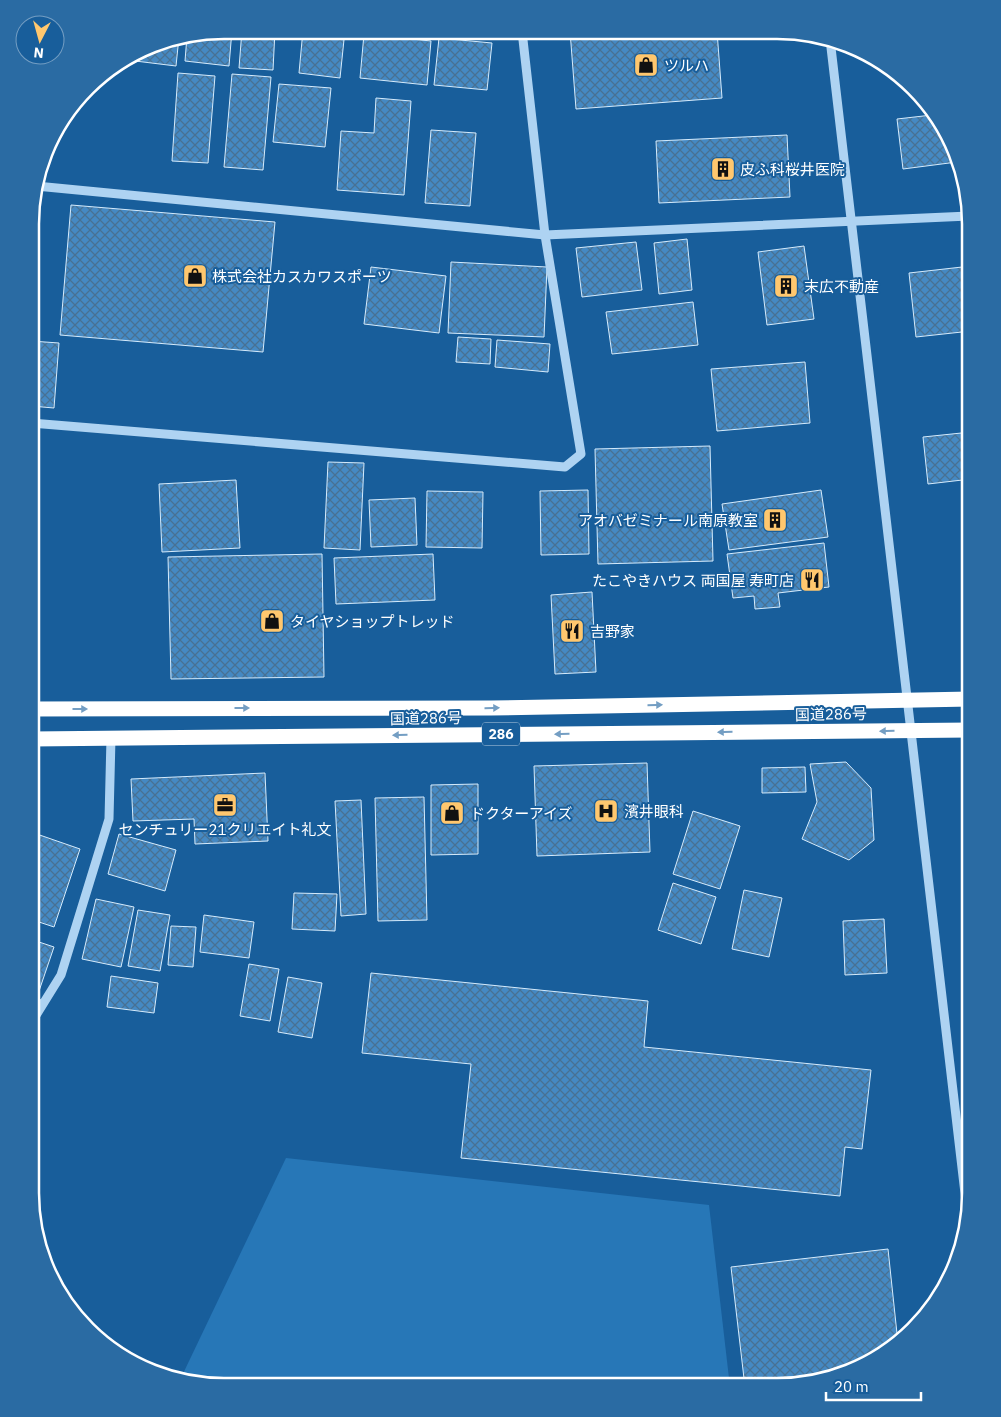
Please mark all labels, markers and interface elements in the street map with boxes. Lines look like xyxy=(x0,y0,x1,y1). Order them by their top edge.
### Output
north arrow xyxy=(15,15,65,65)
text: N xyxy=(33,43,45,62)
shop icon: ツルハ xyxy=(633,52,659,78)
place label: ツルハ xyxy=(664,56,709,75)
building icon: 皮ふ科桜井医院 xyxy=(710,156,736,182)
place label: 皮ふ科桜井医院 xyxy=(740,160,845,179)
shop icon: 株式会社カスカワスポーツ xyxy=(182,263,208,289)
place label: 株式会社カスカワスポーツ xyxy=(212,267,392,286)
building icon: 末広不動産 xyxy=(773,273,799,299)
place label: 末広不動産 xyxy=(804,277,879,296)
building icon: アオバゼミナール南原教室 xyxy=(762,507,788,533)
place label: アオバゼミナール南原教室 xyxy=(578,511,758,530)
restaurant icon: たこやきハウス 両国屋 寿町店 xyxy=(799,567,825,593)
place label: たこやきハウス 両国屋 寿町店 xyxy=(592,571,794,590)
shop icon: タイヤショップトレッド xyxy=(259,608,285,634)
place label: タイヤショップトレッド xyxy=(290,612,455,631)
restaurant icon: 吉野家 xyxy=(559,618,585,644)
place label: 吉野家 xyxy=(590,622,635,641)
one-way arrow xyxy=(647,701,663,709)
one-way arrow xyxy=(234,704,250,712)
one-way arrow xyxy=(484,704,500,712)
street label: 国道286号 xyxy=(795,704,867,724)
one-way arrow xyxy=(72,705,88,713)
street label: 国道286号 xyxy=(390,708,462,728)
road number: 286 xyxy=(482,722,520,746)
one-way arrow xyxy=(879,727,895,735)
one-way arrow xyxy=(716,729,732,737)
one-way arrow xyxy=(554,730,570,738)
one-way arrow xyxy=(391,732,407,740)
office icon: センチュリー21クリエイト礼文 xyxy=(212,792,238,818)
hospital icon: 濱井眼科 xyxy=(593,798,619,824)
shop icon: ドクターアイズ xyxy=(439,800,465,826)
place label: 濱井眼科 xyxy=(624,802,684,821)
place label: ドクターアイズ xyxy=(470,804,573,823)
place label: センチュリー21クリエイト礼文 xyxy=(118,820,332,839)
scale bar xyxy=(826,1370,921,1402)
text: 20 m xyxy=(834,1377,869,1396)

